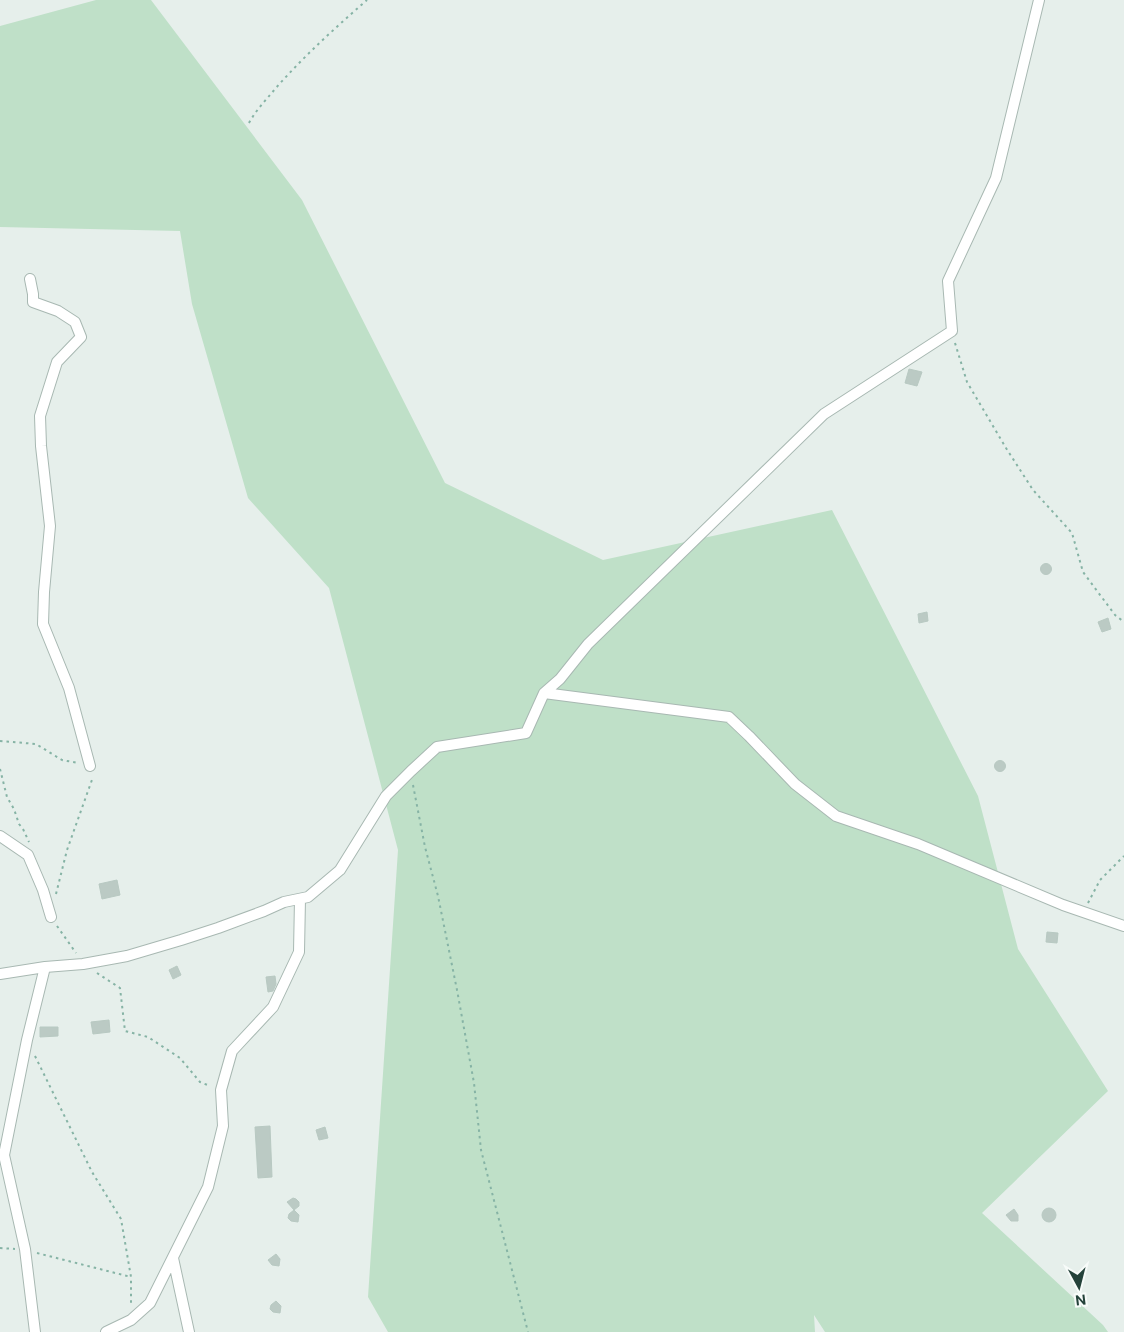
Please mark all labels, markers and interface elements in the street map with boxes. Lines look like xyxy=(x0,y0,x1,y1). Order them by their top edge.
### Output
north arrow xyxy=(1054,1262,1104,1312)
text: N xyxy=(1074,1291,1087,1309)

